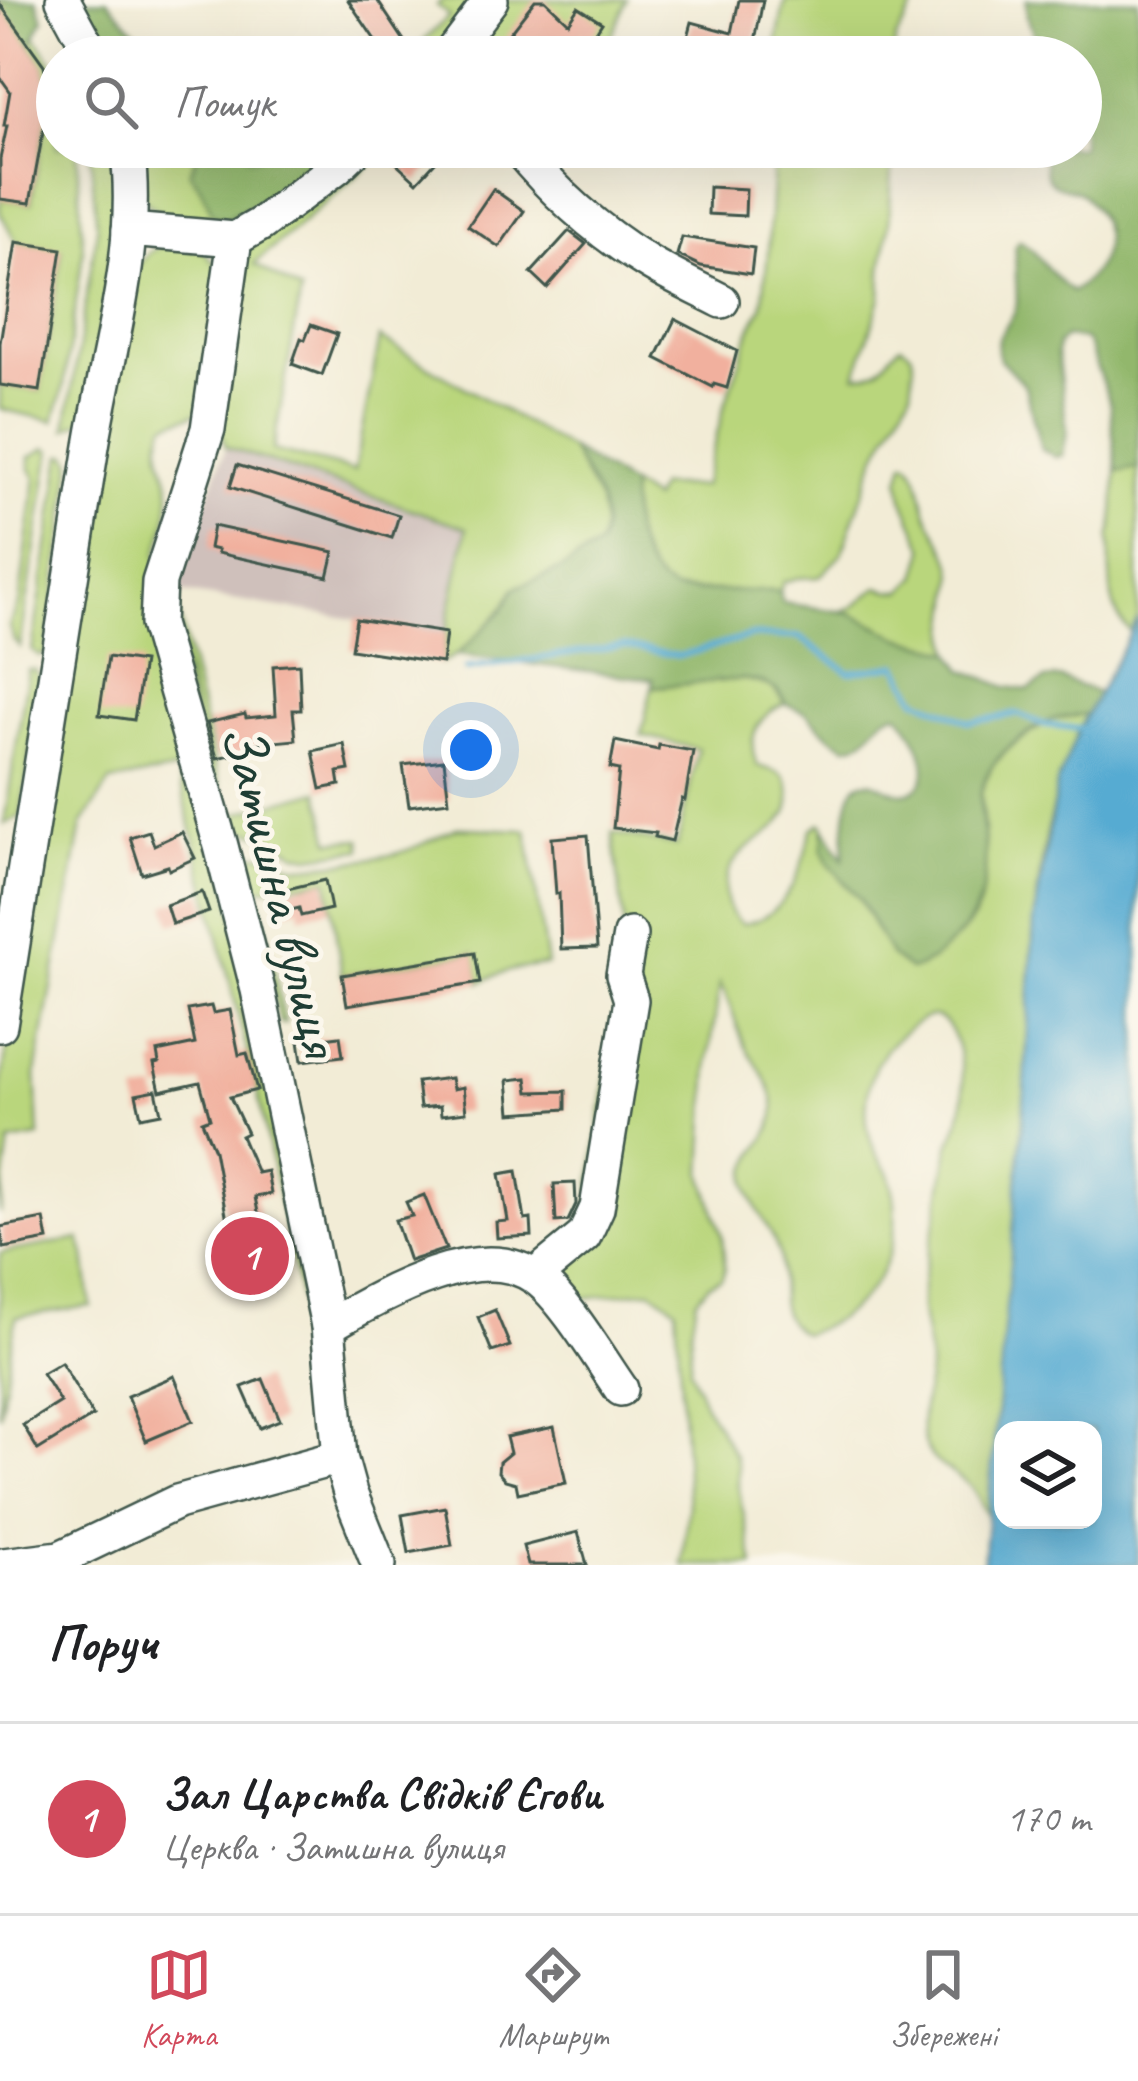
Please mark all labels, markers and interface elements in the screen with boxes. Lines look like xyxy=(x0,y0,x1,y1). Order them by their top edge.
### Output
search box xyxy=(36,36,1102,168)
icon: search xyxy=(78,69,144,135)
text: Пошук xyxy=(174,74,274,131)
street label: Затишна вулиця xyxy=(204,715,361,1067)
your location xyxy=(441,720,501,780)
pin: 1 xyxy=(211,1211,289,1301)
map controls xyxy=(994,1421,1102,1529)
button: layers xyxy=(994,1421,1102,1529)
text: Поруч xyxy=(48,1611,157,1675)
text: Зал Царства Свідків Єгови xyxy=(162,1766,602,1823)
text: 1 xyxy=(78,1794,96,1843)
text: 170 m xyxy=(1006,1794,1090,1843)
text: Церква · Затишна вулиця xyxy=(162,1823,503,1872)
tab: Карта xyxy=(141,1942,216,2056)
tab: Маршрут xyxy=(499,1942,607,2056)
tab: Збережені xyxy=(890,1942,997,2056)

